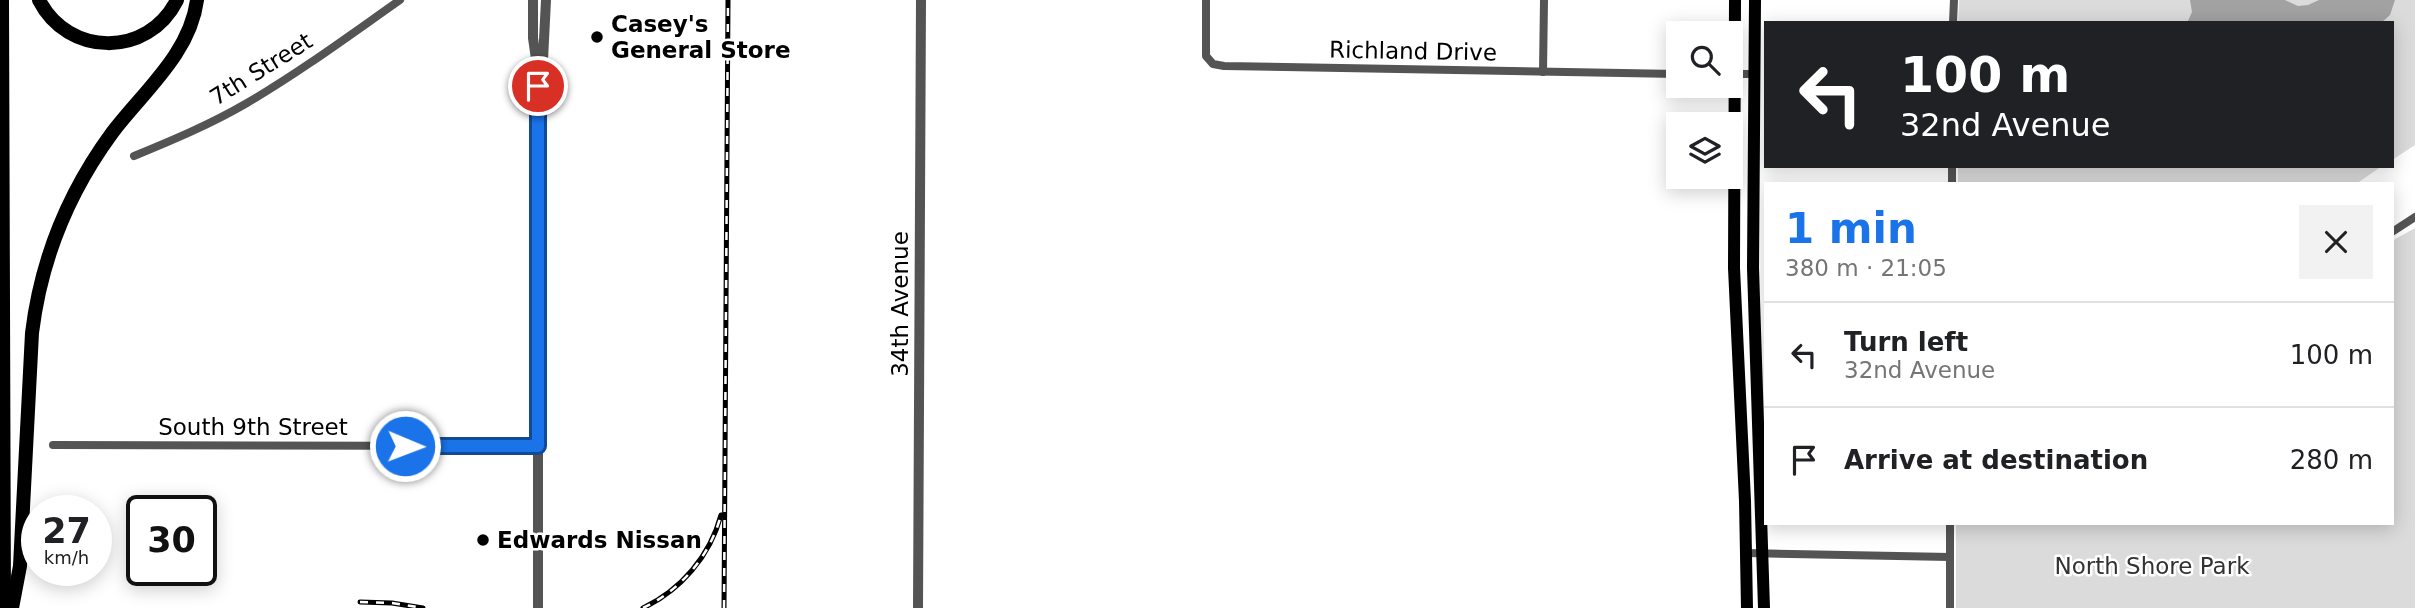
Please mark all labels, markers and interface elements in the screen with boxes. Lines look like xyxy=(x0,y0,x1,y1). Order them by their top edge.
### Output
place label: Casey's General Store xyxy=(611,11,791,63)
map controls xyxy=(1666,21,1743,189)
button: search xyxy=(1666,21,1743,98)
street label: 7th Street xyxy=(205,27,317,111)
marker: Casey's General Store xyxy=(589,29,605,45)
street label: Richland Drive xyxy=(1329,37,1497,65)
text: 100 m xyxy=(1900,47,2070,104)
icon: left xyxy=(1785,49,1876,140)
pin xyxy=(508,56,568,116)
icon: arrive xyxy=(519,67,557,105)
text: 32nd Avenue xyxy=(1900,106,2110,144)
button: layers xyxy=(1666,112,1743,189)
text: 1 min xyxy=(1785,204,1917,253)
button: close xyxy=(2299,205,2373,279)
street label: 34th Avenue xyxy=(887,231,913,377)
text: 380 m · 21:05 xyxy=(1785,255,1947,281)
text: Turn left xyxy=(1844,327,1968,357)
icon: left xyxy=(1785,336,1823,374)
text: 100 m xyxy=(2290,340,2373,370)
text: 32nd Avenue xyxy=(1844,357,1995,383)
position arrow xyxy=(368,409,442,483)
street label: South 9th Street xyxy=(158,414,348,440)
icon: arrive xyxy=(1785,441,1823,479)
text: Arrive at destination xyxy=(1844,445,2148,475)
text: 280 m xyxy=(2290,445,2373,475)
speed limit sign: 30 xyxy=(126,495,217,586)
text: 27 xyxy=(42,511,91,551)
place label: Edwards Nissan xyxy=(497,527,702,553)
marker: Edwards Nissan xyxy=(475,532,491,548)
text: km/h xyxy=(44,547,89,568)
park label: North Shore Park xyxy=(2054,553,2250,579)

